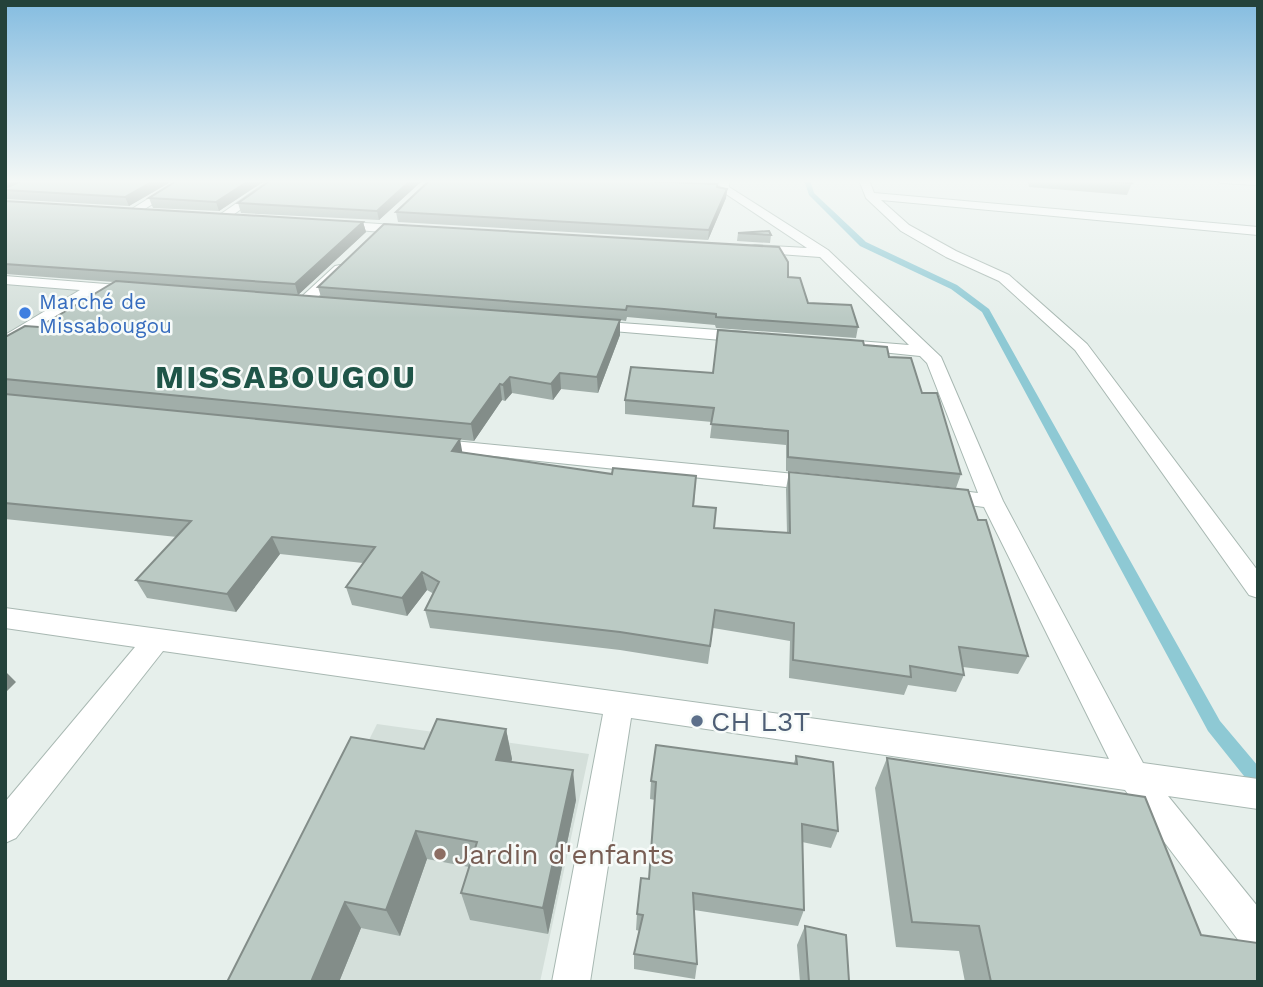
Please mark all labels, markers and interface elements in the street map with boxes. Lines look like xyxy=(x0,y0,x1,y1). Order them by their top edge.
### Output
place label: Marché de Missabougou xyxy=(39,289,172,338)
marker: Marché de Missabougou xyxy=(17,305,33,321)
district label: MISSABOUGOU xyxy=(155,358,417,396)
place label: CH L3T xyxy=(711,705,810,738)
marker: CH L3T xyxy=(689,713,705,729)
place label: Jardin d'enfants xyxy=(454,838,675,871)
marker: Jardin d'enfants xyxy=(432,846,448,862)

